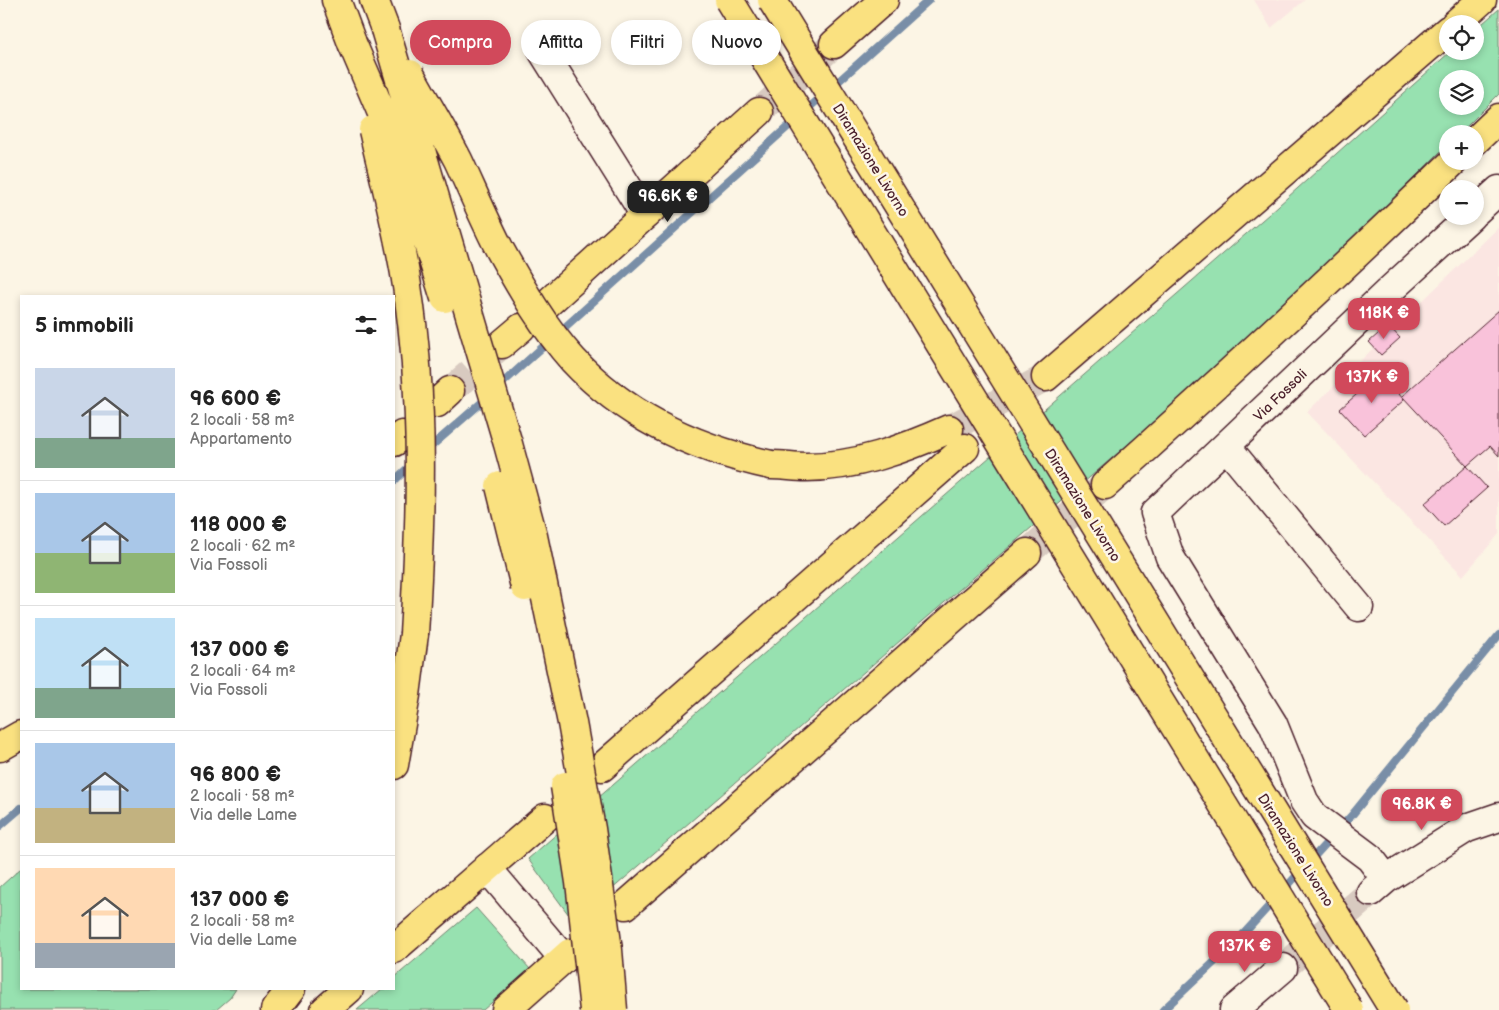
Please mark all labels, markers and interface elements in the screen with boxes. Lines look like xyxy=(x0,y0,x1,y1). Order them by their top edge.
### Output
map controls xyxy=(1439,15,1484,225)
button: locate xyxy=(1439,15,1484,60)
chip: Compra xyxy=(410,20,511,65)
chip: Affitta xyxy=(521,20,601,65)
chip: Filtri xyxy=(611,20,682,65)
chip: Nuovo xyxy=(692,20,781,65)
button: layers xyxy=(1439,70,1484,115)
street label: Diramazione Livorno xyxy=(829,101,912,220)
button: + xyxy=(1439,125,1484,170)
pin: 96.6K € xyxy=(622,180,714,223)
button: − xyxy=(1439,180,1484,225)
text: 96.6K € xyxy=(638,187,698,206)
pin: 118K € xyxy=(1343,298,1425,340)
text: 118K € xyxy=(1359,304,1409,323)
icon: filters xyxy=(352,311,380,339)
text: 5 immobili xyxy=(35,313,134,338)
pin: 137K € xyxy=(1331,362,1413,404)
street label: Via Fossoli xyxy=(1250,366,1311,425)
text: 137K € xyxy=(1346,368,1398,387)
text: 96 600 € xyxy=(190,386,281,411)
icon: home xyxy=(75,388,135,448)
text: 2 locali · 58 m² xyxy=(190,411,295,430)
text: Appartamento xyxy=(190,430,292,449)
street label: Diramazione Livorno xyxy=(1041,446,1124,565)
text: 118 000 € xyxy=(190,512,287,537)
icon: home xyxy=(75,513,135,573)
text: 2 locali · 62 m² xyxy=(190,537,295,556)
text: Via Fossoli xyxy=(190,556,267,575)
text: 137 000 € xyxy=(190,637,289,662)
icon: home xyxy=(75,638,135,698)
text: 2 locali · 64 m² xyxy=(190,662,296,681)
text: Via Fossoli xyxy=(190,681,267,700)
text: 96 800 € xyxy=(190,762,281,787)
icon: home xyxy=(75,763,135,823)
text: 2 locali · 58 m² xyxy=(190,787,295,806)
pin: 96.8K € xyxy=(1376,788,1468,831)
street label: Diramazione Livorno xyxy=(1254,791,1337,910)
text: 96.8K € xyxy=(1392,795,1452,814)
text: Via delle Lame xyxy=(190,806,297,825)
text: 137 000 € xyxy=(190,887,289,912)
icon: home xyxy=(75,888,135,948)
text: 2 locali · 58 m² xyxy=(190,912,295,931)
pin: 137K € xyxy=(1204,930,1286,973)
text: Via delle Lame xyxy=(190,931,297,950)
text: 137K € xyxy=(1219,937,1271,956)

